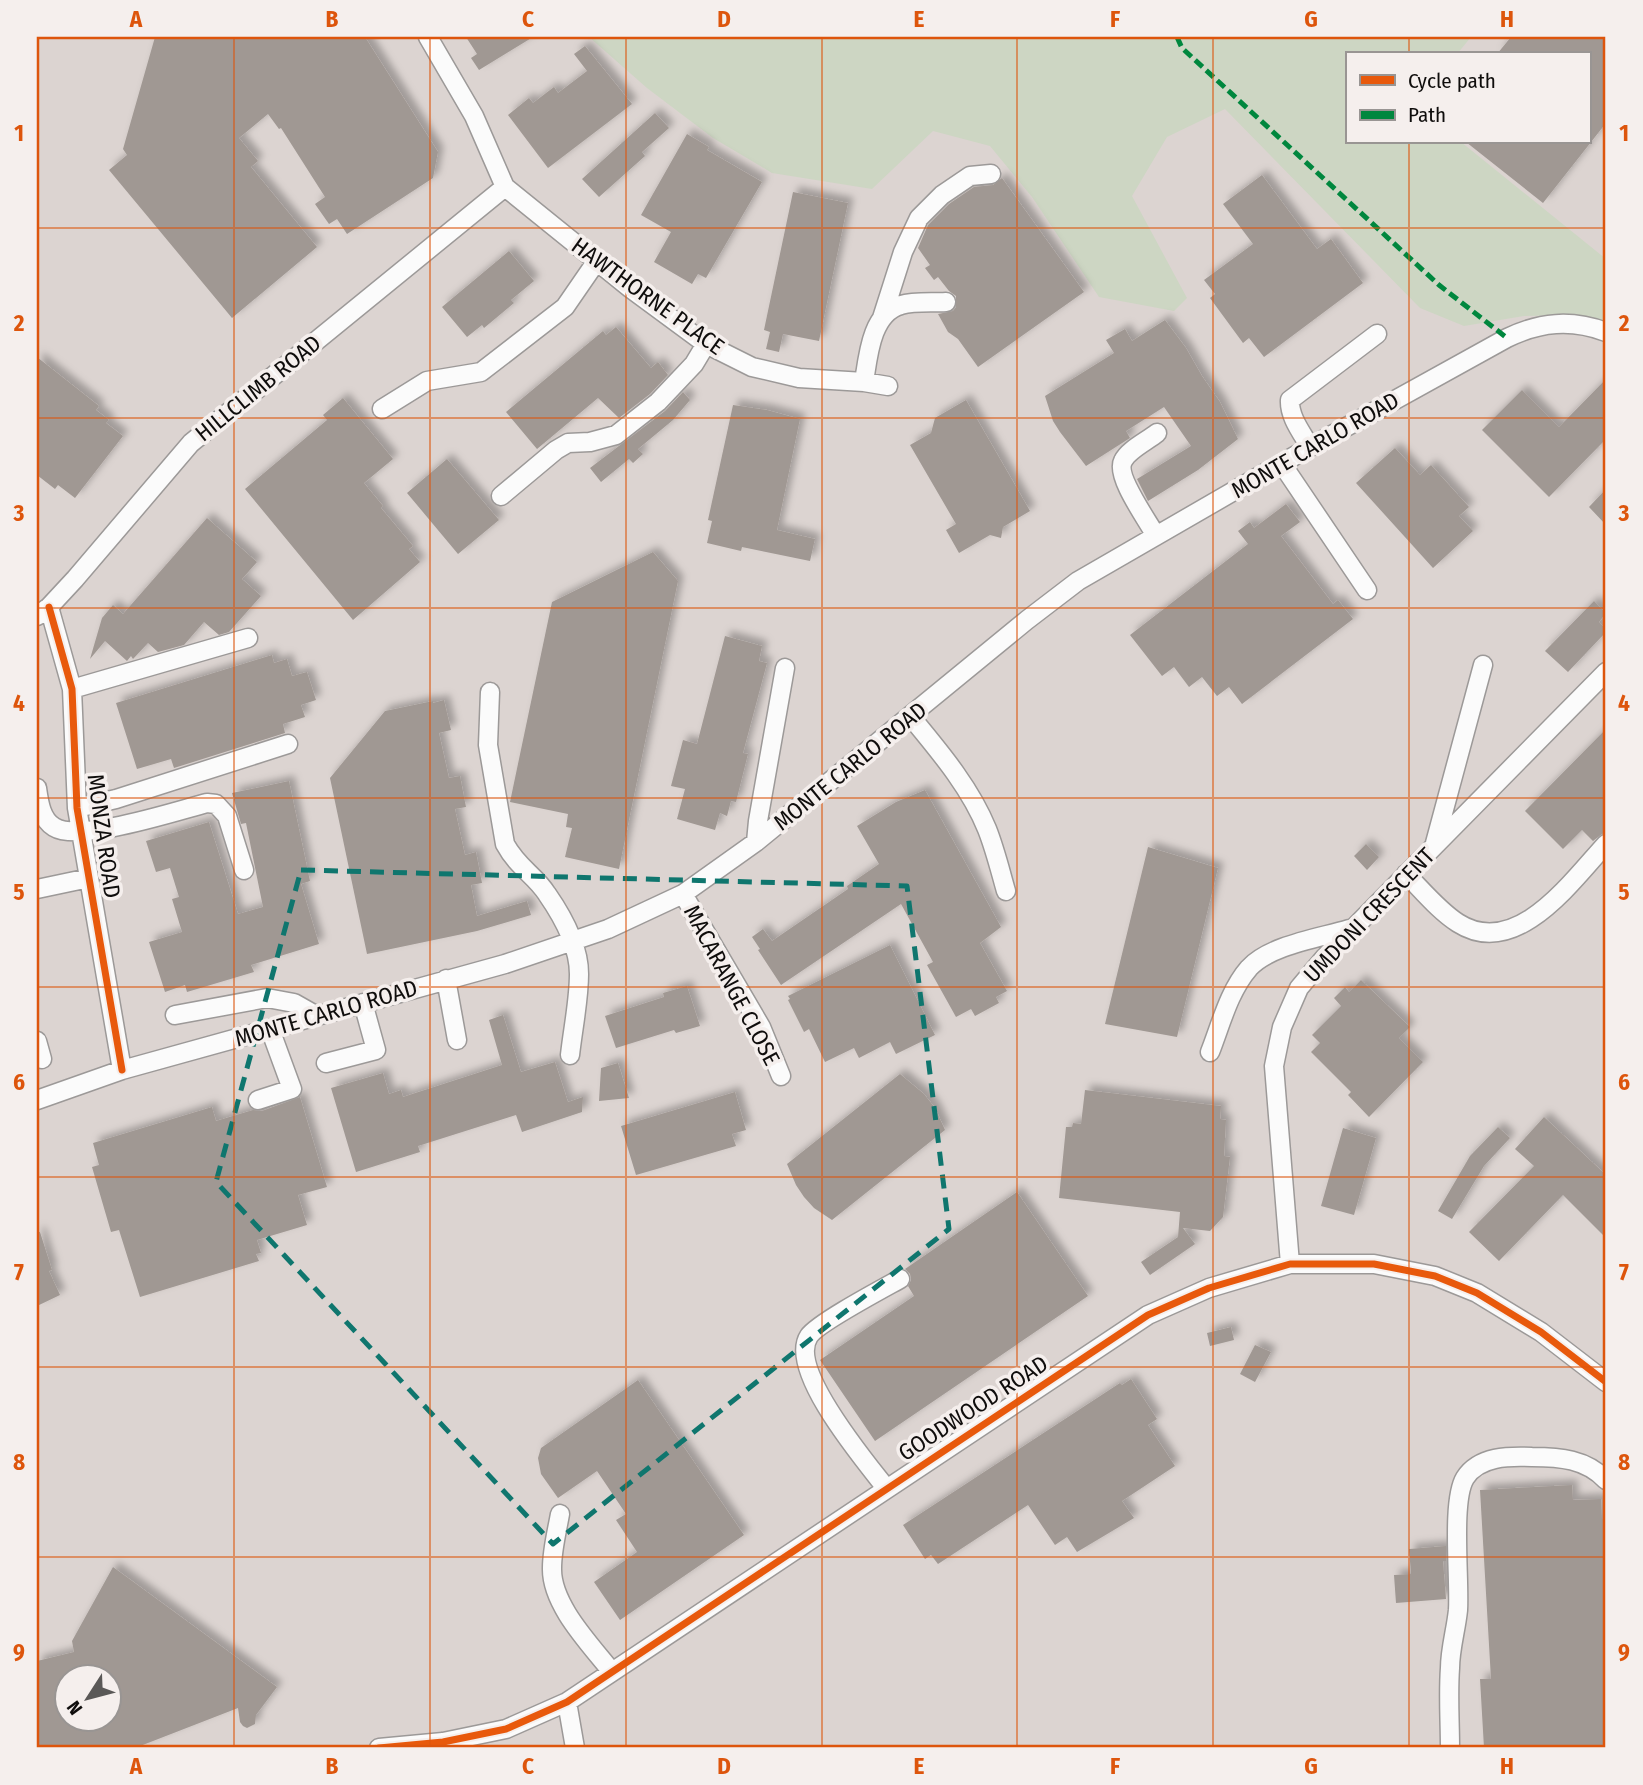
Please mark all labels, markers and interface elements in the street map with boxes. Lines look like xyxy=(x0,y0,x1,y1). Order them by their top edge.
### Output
text: A xyxy=(129,5,143,33)
text: B xyxy=(326,5,339,33)
text: C xyxy=(522,5,534,33)
text: D xyxy=(717,5,731,33)
text: E xyxy=(914,5,925,33)
text: F xyxy=(1110,5,1120,33)
text: G xyxy=(1304,5,1318,33)
text: H xyxy=(1500,5,1514,33)
legend xyxy=(1346,52,1590,144)
text: Cycle path xyxy=(1408,68,1496,94)
text: Path xyxy=(1408,102,1446,128)
text: 1 xyxy=(14,119,24,147)
text: 1 xyxy=(1619,119,1629,147)
street label: HAWTHORNE PLACE xyxy=(566,231,730,361)
text: 2 xyxy=(13,309,25,337)
text: 2 xyxy=(1618,309,1630,337)
street label: HILLCLIMB ROAD xyxy=(190,329,326,447)
street label: MONTE CARLO ROAD xyxy=(1226,386,1404,504)
text: 3 xyxy=(13,499,25,527)
text: 3 xyxy=(1618,499,1630,527)
text: 4 xyxy=(13,689,25,717)
text: 4 xyxy=(1618,689,1630,717)
street label: MONTE CARLO ROAD xyxy=(768,696,932,836)
street label: MONZA ROAD xyxy=(81,772,127,900)
street label: UMDONI CRESCENT xyxy=(1298,842,1441,988)
text: 5 xyxy=(13,878,25,906)
text: 5 xyxy=(1618,878,1630,906)
street label: MACARANGE CLOSE xyxy=(678,900,786,1070)
street label: MONTE CARLO ROAD xyxy=(231,974,421,1052)
text: 6 xyxy=(13,1068,25,1096)
text: 6 xyxy=(1618,1068,1630,1096)
text: 7 xyxy=(14,1258,24,1286)
text: 7 xyxy=(1619,1258,1629,1286)
street label: GOODWOOD ROAD xyxy=(893,1349,1053,1467)
text: 8 xyxy=(13,1448,25,1476)
text: 8 xyxy=(1618,1448,1630,1476)
text: 9 xyxy=(13,1638,25,1666)
text: 9 xyxy=(1618,1638,1630,1666)
north arrow xyxy=(52,1662,122,1732)
text: N xyxy=(62,1696,87,1719)
text: A xyxy=(129,1752,143,1780)
text: B xyxy=(326,1752,339,1780)
text: C xyxy=(522,1752,534,1780)
text: D xyxy=(717,1752,731,1780)
text: E xyxy=(914,1752,925,1780)
text: F xyxy=(1110,1752,1120,1780)
text: G xyxy=(1304,1752,1318,1780)
text: H xyxy=(1500,1752,1514,1780)

